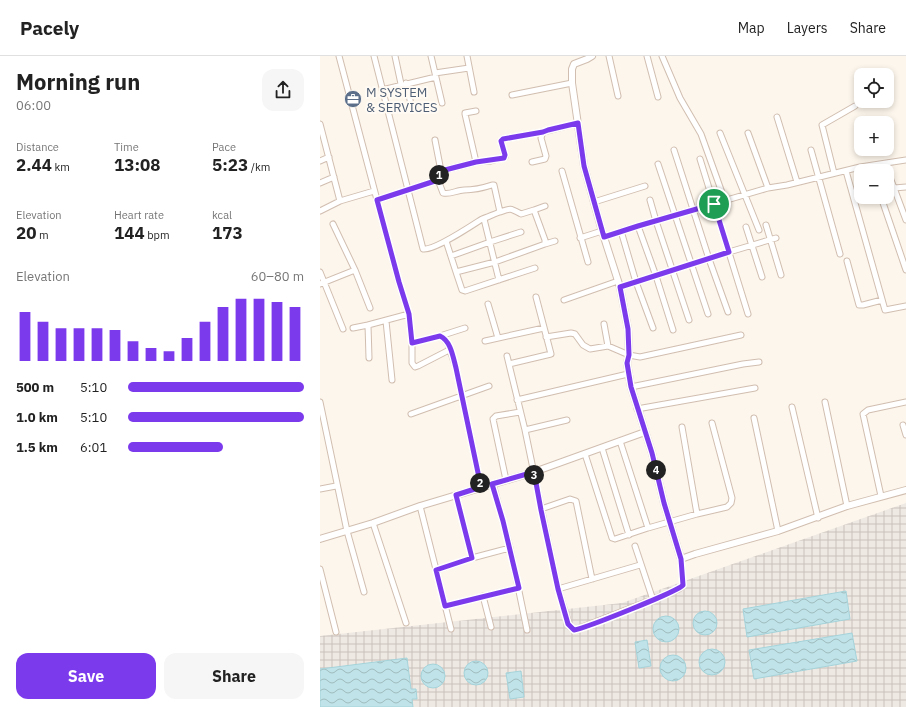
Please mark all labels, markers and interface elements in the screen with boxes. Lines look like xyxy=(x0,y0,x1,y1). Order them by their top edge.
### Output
text: Pacely xyxy=(20,16,79,40)
text: Map xyxy=(738,19,765,37)
text: Layers xyxy=(787,19,828,37)
text: Share xyxy=(850,19,886,37)
text: Morning run xyxy=(16,67,140,96)
map controls xyxy=(854,68,894,204)
button: locate xyxy=(854,68,894,108)
button: share xyxy=(262,69,304,111)
place label: M SYSTEM & SERVICES xyxy=(366,84,438,116)
office icon: M SYSTEM & SERVICES xyxy=(343,89,363,109)
text: 06:00 xyxy=(16,97,51,114)
button: + xyxy=(854,116,894,156)
text: Distance xyxy=(16,140,59,154)
text: Time xyxy=(114,140,139,154)
text: Pace xyxy=(212,140,236,154)
text: 2.44 xyxy=(16,154,52,176)
text: 13:08 xyxy=(114,154,160,176)
text: 5:23 xyxy=(212,154,248,176)
text: km xyxy=(52,160,70,174)
text: /km xyxy=(248,160,270,174)
button: − xyxy=(854,164,894,204)
pin: 1 xyxy=(429,165,449,185)
text: 1 xyxy=(436,168,442,182)
pin xyxy=(697,187,731,221)
icon: arrive xyxy=(703,193,725,215)
text: Elevation xyxy=(16,208,62,222)
text: Heart rate xyxy=(114,208,164,222)
text: kcal xyxy=(212,208,232,222)
text: 20 xyxy=(16,222,36,244)
text: 144 xyxy=(114,222,145,244)
text: 173 xyxy=(212,222,243,244)
text: m xyxy=(36,228,49,242)
text: bpm xyxy=(145,228,170,242)
text: Elevation xyxy=(16,268,70,285)
text: 60–80 m xyxy=(251,268,304,285)
text: 500 m xyxy=(16,379,54,396)
text: 5:10 xyxy=(80,379,107,396)
text: 1.0 km xyxy=(16,409,58,426)
text: 5:10 xyxy=(80,409,107,426)
text: 1.5 km xyxy=(16,439,58,456)
text: 6:01 xyxy=(80,439,107,456)
pin: 4 xyxy=(646,460,666,480)
text: 4 xyxy=(653,463,659,477)
pin: 3 xyxy=(524,465,544,485)
text: 3 xyxy=(531,468,537,482)
pin: 2 xyxy=(470,473,490,493)
text: 2 xyxy=(477,476,483,490)
button: Save xyxy=(16,653,156,699)
button: Share xyxy=(164,653,304,699)

